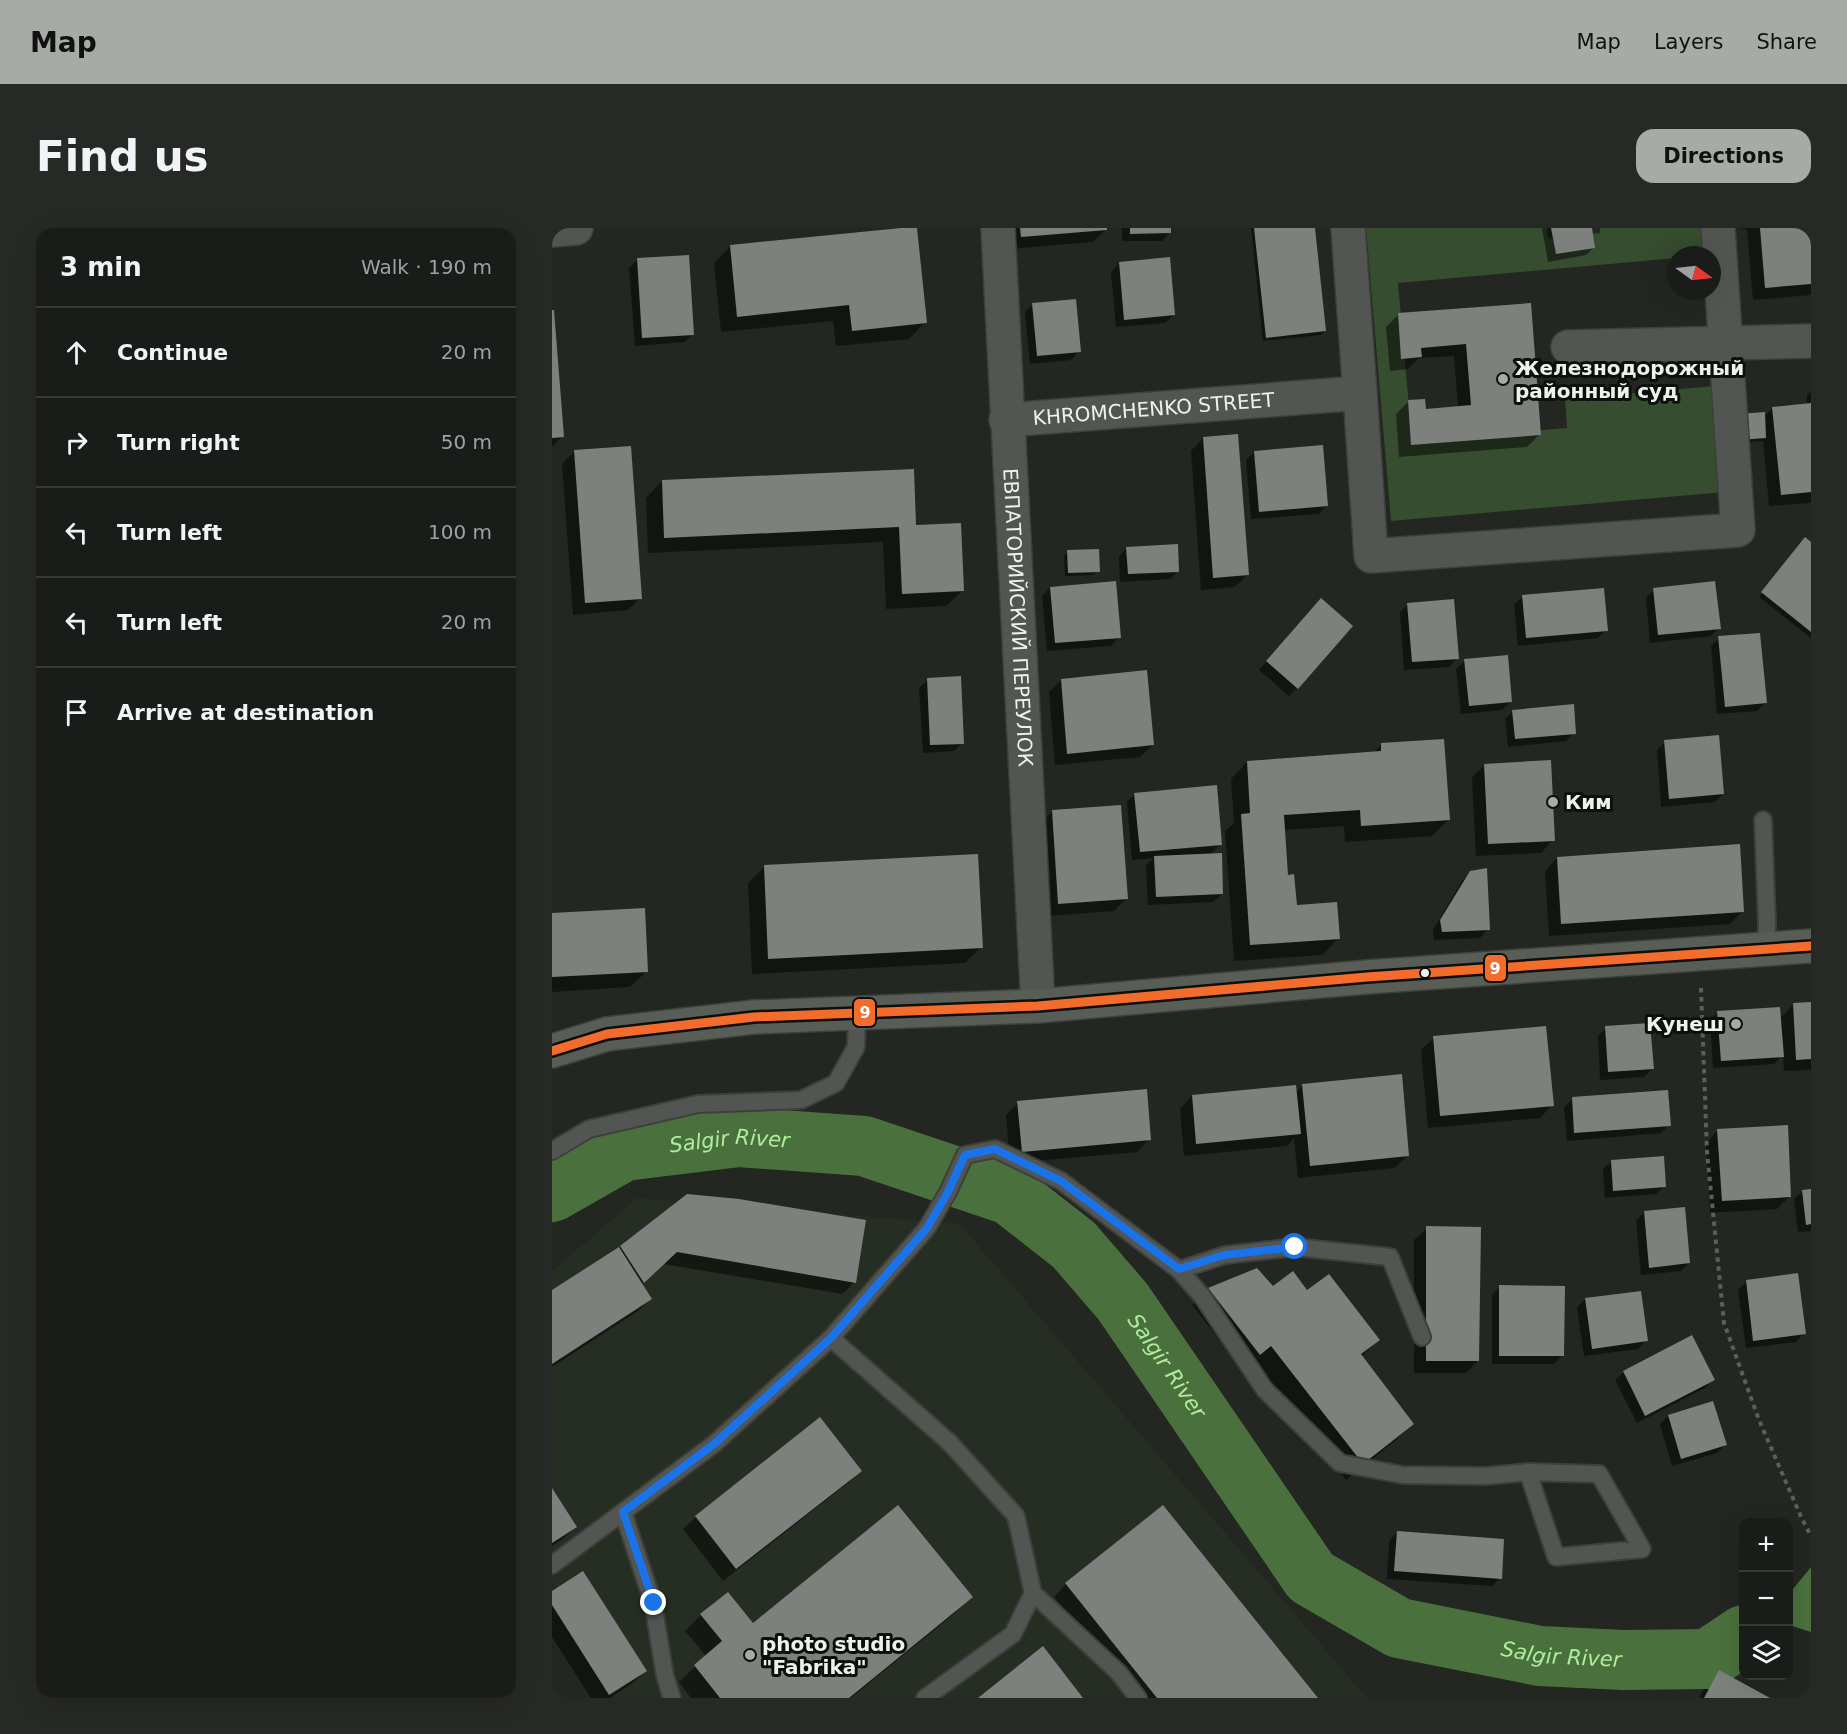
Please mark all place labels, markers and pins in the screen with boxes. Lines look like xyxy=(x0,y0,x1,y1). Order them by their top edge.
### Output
place label: Железнодорожный районный суд xyxy=(1515,356,1744,403)
marker: Железнодорожный районный суд xyxy=(1496,372,1510,386)
place label: Ким xyxy=(1565,790,1612,814)
marker: Ким xyxy=(1546,795,1560,809)
unlabelled marker xyxy=(1419,967,1431,979)
place label: Кунеш xyxy=(1646,1012,1724,1036)
marker: Кунеш xyxy=(1729,1017,1743,1031)
place label: photo studio "Fabrika" xyxy=(762,1632,905,1679)
marker: photo studio "Fabrika" xyxy=(743,1648,757,1662)

